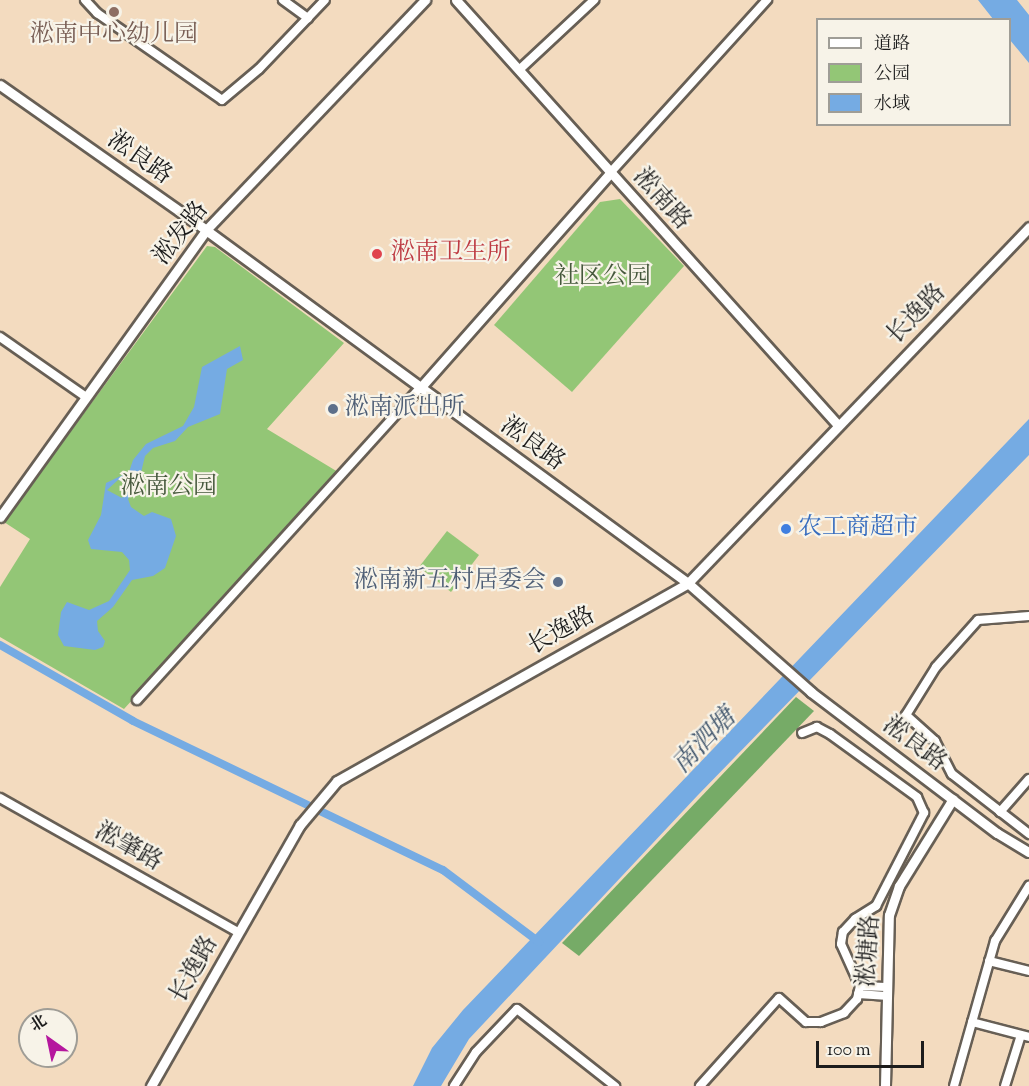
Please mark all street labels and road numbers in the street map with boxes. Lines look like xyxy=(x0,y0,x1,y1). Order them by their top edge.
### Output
street label: 淞良路 xyxy=(101,127,177,191)
street label: 淞南路 xyxy=(626,164,696,236)
street label: 淞发路 xyxy=(148,197,216,271)
street label: 长逸路 xyxy=(882,279,952,351)
street label: 淞良路 xyxy=(494,412,570,478)
street label: 长逸路 xyxy=(524,602,600,662)
street label: 淞良路 xyxy=(877,712,951,778)
street label: 淞肇路 xyxy=(90,818,166,878)
street label: 淞塘路 xyxy=(853,914,887,988)
street label: 长逸路 xyxy=(165,932,225,1008)

